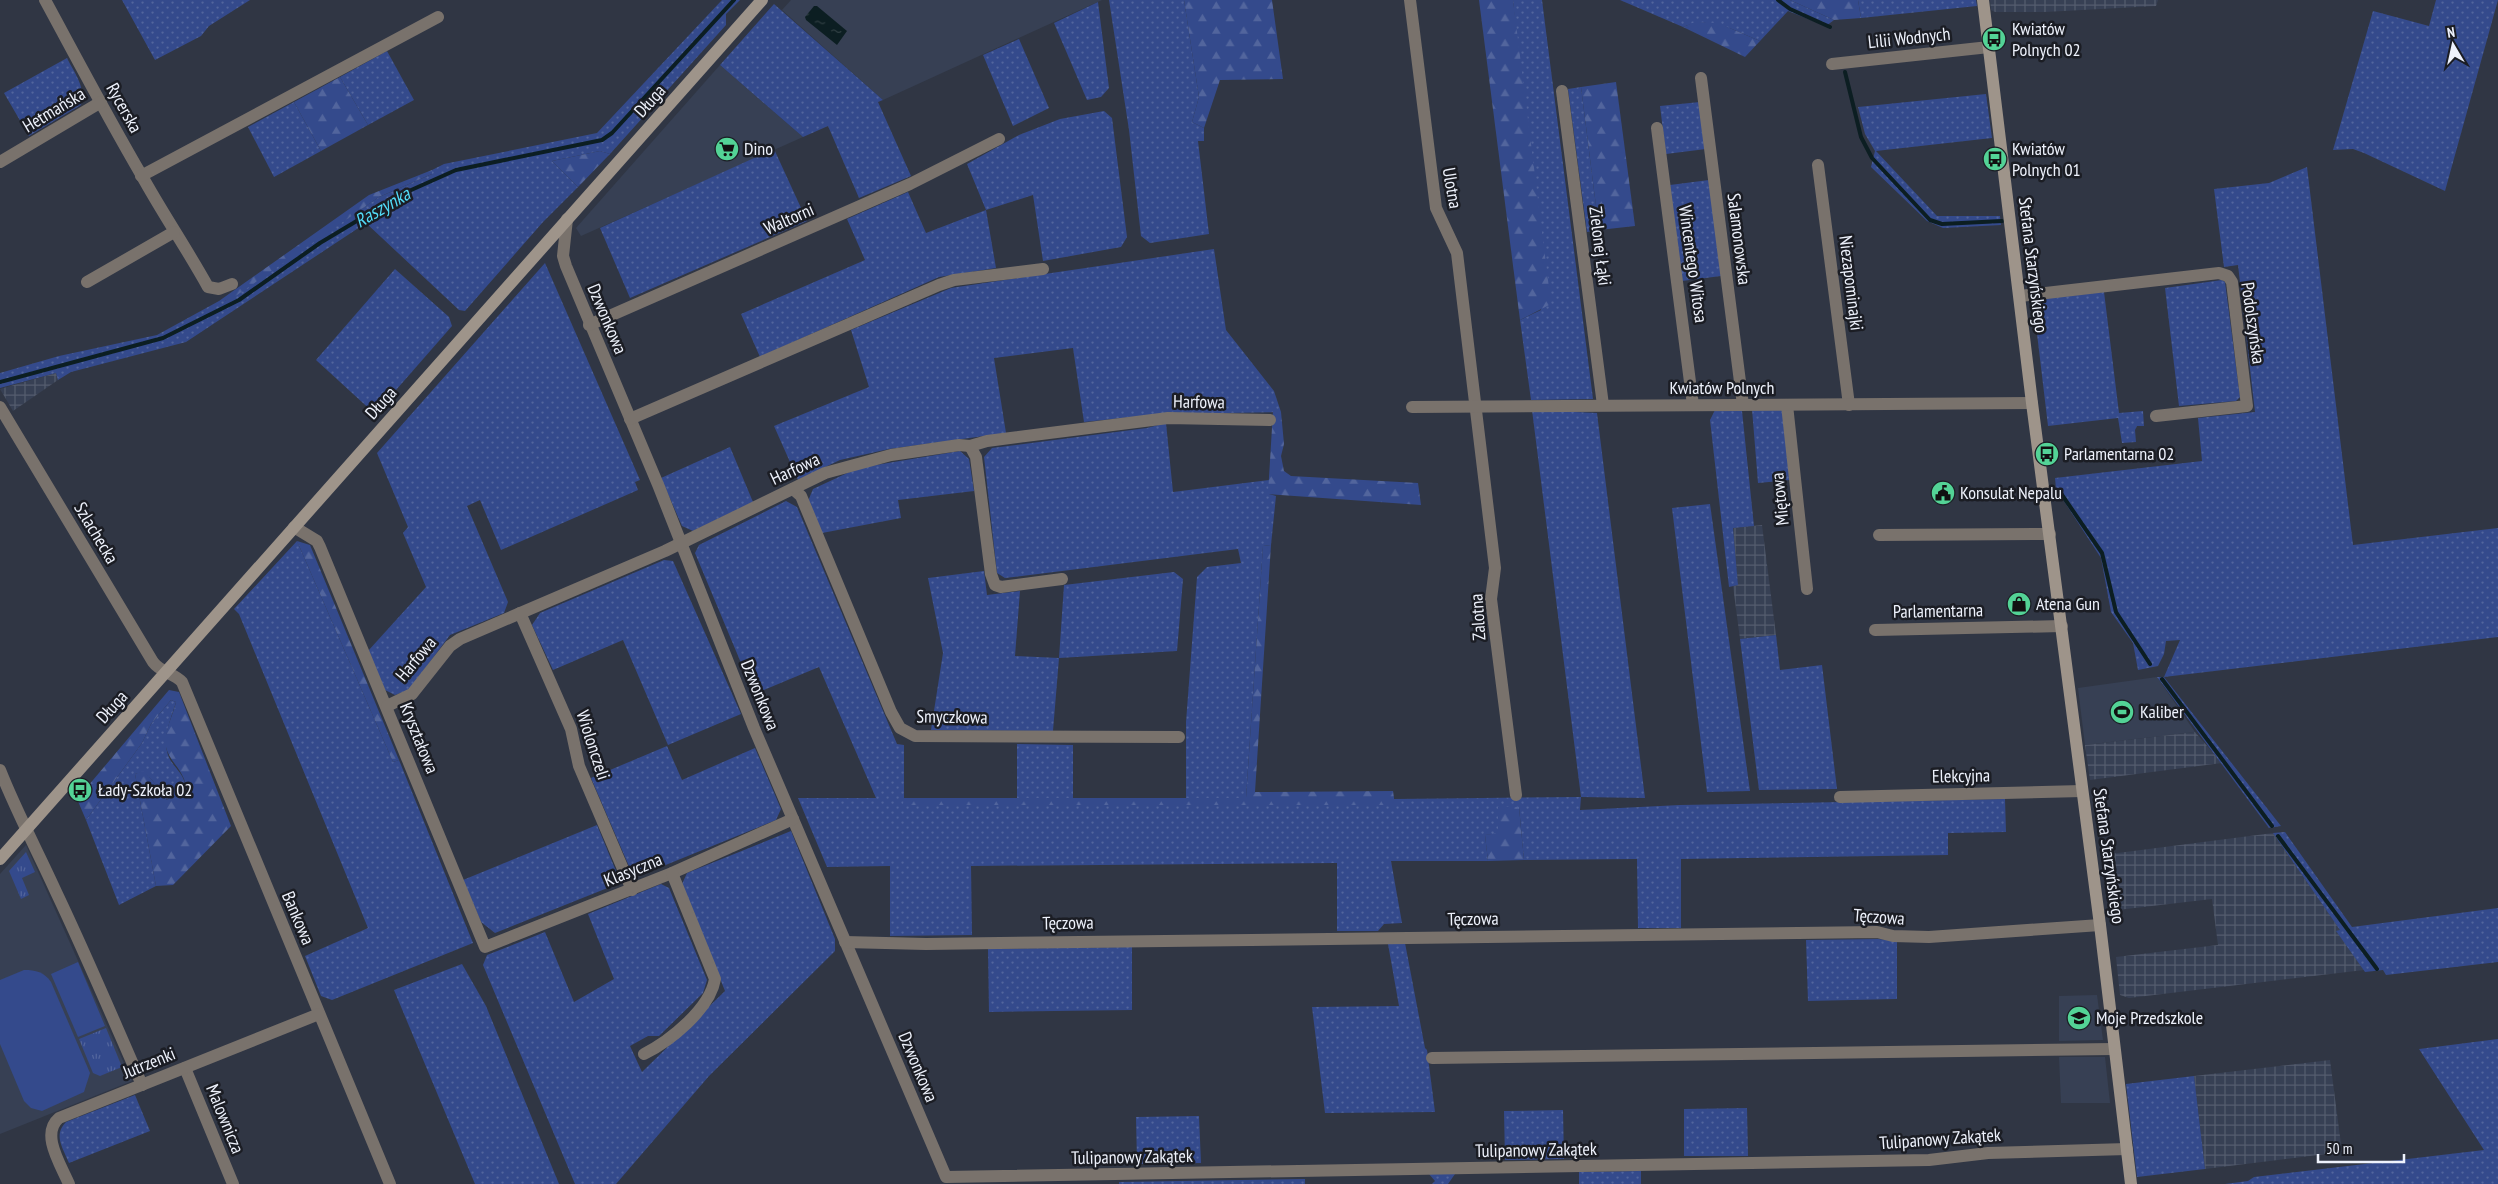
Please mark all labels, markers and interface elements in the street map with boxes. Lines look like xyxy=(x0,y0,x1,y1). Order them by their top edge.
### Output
place label: Kwiatów Polnych 02 xyxy=(2012,17,2081,61)
north arrow xyxy=(2428,20,2478,70)
street label: Lilii Wodnych xyxy=(1867,22,1951,53)
text: N xyxy=(2446,23,2456,42)
bus stop icon: Kwiatów Polnych 02 xyxy=(1981,26,2007,52)
street label: Rycerska xyxy=(101,79,148,137)
street label: Długa xyxy=(629,79,670,122)
street label: Hetmańska xyxy=(18,82,89,137)
supermarket icon: Dino xyxy=(714,136,740,162)
place label: Dino xyxy=(744,137,773,160)
place label: Kwiatów Polnych 01 xyxy=(2012,137,2081,181)
bus stop icon: Kwiatów Polnych 01 xyxy=(1982,146,2008,172)
street label: Ulotna xyxy=(1438,166,1467,210)
water label: Raszynka xyxy=(350,181,415,232)
street label: Salamonowska xyxy=(1722,192,1757,286)
street label: Stefana Starzyńskiego xyxy=(2014,196,2053,334)
street label: Waltorni xyxy=(760,197,817,240)
street label: Wincentego Witosa xyxy=(1674,204,1713,324)
street label: Zielonej Łąki xyxy=(1584,205,1617,287)
street label: Niezapominajki xyxy=(1834,234,1869,332)
street label: Dzwonkowa xyxy=(582,280,633,357)
street label: Podolszyńska xyxy=(2236,280,2271,365)
street label: Kwiatów Polnych xyxy=(1670,376,1774,399)
street label: Długa xyxy=(360,381,401,424)
street label: Harfowa xyxy=(1173,390,1225,413)
bus stop icon: Parlamentarna 02 xyxy=(2034,441,2060,467)
place label: Parlamentarna 02 xyxy=(2064,442,2174,465)
street label: Harfowa xyxy=(766,447,823,490)
street label: Miętowa xyxy=(1765,472,1794,527)
public building icon: Konsulat Nepalu xyxy=(1930,480,1956,506)
place label: Konsulat Nepalu xyxy=(1960,481,2062,504)
street label: Szlachecka xyxy=(69,498,124,568)
shop icon: Atena Gun xyxy=(2006,591,2032,617)
place label: Atena Gun xyxy=(2036,592,2100,615)
street label: Zalotna xyxy=(1464,593,1491,641)
street label: Parlamentarna xyxy=(1893,598,1983,623)
street label: Harfowa xyxy=(390,631,441,686)
street label: Dzwonkowa xyxy=(736,656,785,733)
street label: Długa xyxy=(91,685,132,728)
street label: Kryształowa xyxy=(395,699,444,777)
sports icon: Kaliber xyxy=(2109,699,2135,725)
place label: Kaliber xyxy=(2140,700,2184,723)
street label: Smyczkowa xyxy=(916,704,988,729)
street label: Wiolonczeli xyxy=(571,707,615,782)
street label: Elekcyjna xyxy=(1932,763,1990,788)
bus stop icon: Łady-Szkoła 02 xyxy=(67,777,93,803)
place label: Łady-Szkoła 02 xyxy=(98,778,192,801)
street label: Stefana Starzyńskiego xyxy=(2089,787,2130,925)
street label: Klasyczna xyxy=(600,847,665,892)
street label: Bankowa xyxy=(277,888,320,948)
street label: Tęczowa xyxy=(1853,903,1905,930)
street label: Tęczowa xyxy=(1447,907,1499,930)
street label: Tęczowa xyxy=(1042,911,1094,934)
school or university icon: Moje Przedszkole xyxy=(2066,1005,2092,1031)
place label: Moje Przedszkole xyxy=(2096,1006,2203,1029)
street label: Dzwonkowa xyxy=(893,1028,944,1105)
street label: Jutrzenki xyxy=(118,1042,178,1084)
street label: Malownicza xyxy=(201,1081,250,1157)
street label: Tulipanowy Zakątek xyxy=(1878,1123,2002,1154)
scale bar xyxy=(2318,1132,2404,1164)
street label: Tulipanowy Zakątek xyxy=(1475,1137,1597,1162)
text: 50 m xyxy=(2326,1139,2352,1158)
street label: Tulipanowy Zakątek xyxy=(1071,1144,1193,1169)

